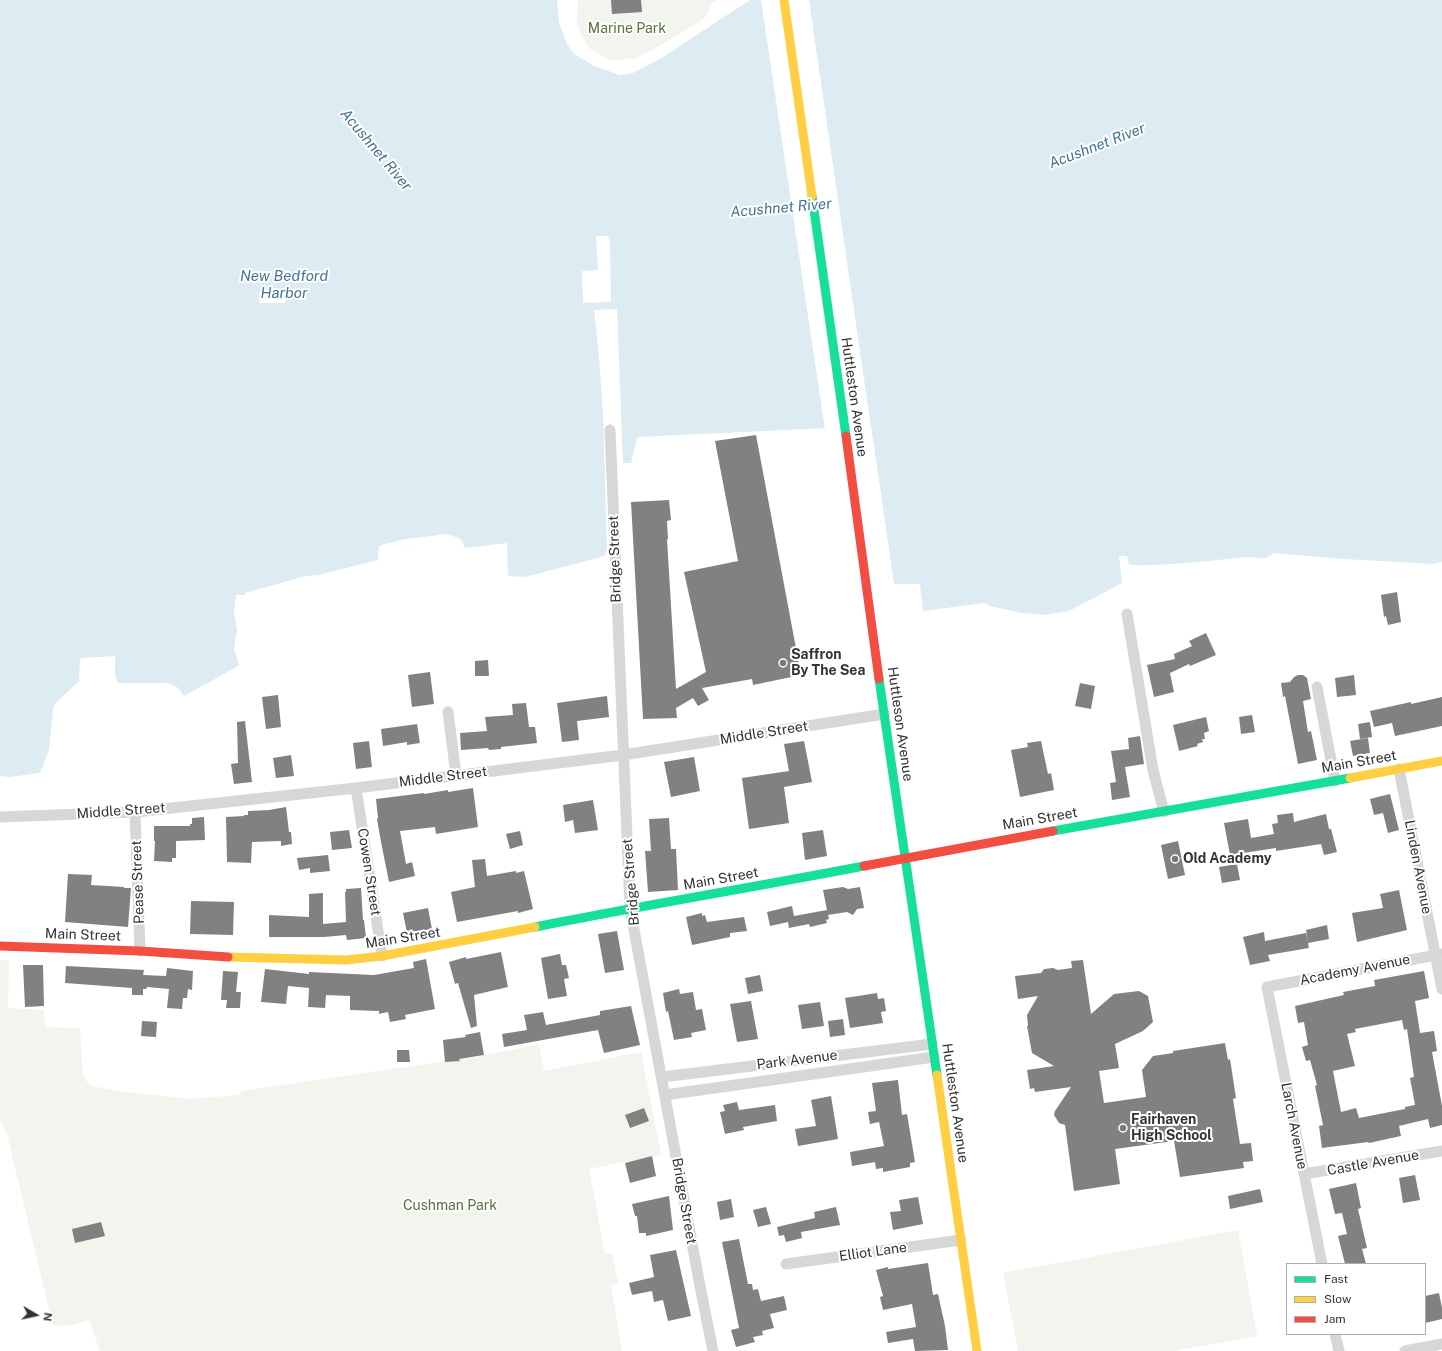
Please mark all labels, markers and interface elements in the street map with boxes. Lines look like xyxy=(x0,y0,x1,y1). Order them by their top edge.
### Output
park label: Marine Park xyxy=(588,21,666,37)
water label: Acushnet River xyxy=(336,105,416,195)
water label: Acushnet River xyxy=(1046,119,1148,173)
water label: Acushnet River xyxy=(730,195,832,221)
water label: New Bedford Harbor xyxy=(240,267,328,302)
street label: Huttleston Avenue xyxy=(837,336,871,458)
street label: Bridge Street xyxy=(605,515,625,603)
place label: Saffron By The Sea xyxy=(791,647,865,680)
marker: Saffron By The Sea xyxy=(778,658,788,668)
street label: Huttleson Avenue xyxy=(884,666,916,782)
street label: Middle Street xyxy=(719,718,809,748)
street label: Main Street xyxy=(1320,747,1398,777)
street label: Middle Street xyxy=(398,763,488,791)
street label: Middle Street xyxy=(76,800,166,822)
street label: Main Street xyxy=(1001,804,1079,834)
street label: Linden Avenue xyxy=(1401,818,1435,916)
street label: Cowen Street xyxy=(354,827,384,917)
street label: Bridge Street xyxy=(619,838,643,926)
street label: Pease Street xyxy=(128,840,148,924)
place label: Old Academy xyxy=(1183,851,1272,867)
marker: Old Academy xyxy=(1170,854,1180,864)
street label: Main Street xyxy=(682,864,760,894)
street label: Main Street xyxy=(364,924,442,952)
street label: Main Street xyxy=(45,925,121,945)
street label: Academy Avenue xyxy=(1298,951,1412,989)
street label: Huttleston Avenue xyxy=(938,1042,972,1164)
street label: Park Avenue xyxy=(756,1047,838,1073)
street label: Larch Avenue xyxy=(1277,1081,1311,1171)
place label: Fairhaven High School xyxy=(1131,1112,1212,1144)
marker: Fairhaven High School xyxy=(1118,1123,1128,1133)
street label: Castle Avenue xyxy=(1326,1147,1420,1179)
street label: Bridge Street xyxy=(668,1157,700,1245)
park label: Cushman Park xyxy=(403,1198,497,1214)
street label: Elliot Lane xyxy=(838,1239,908,1265)
legend xyxy=(1286,1263,1426,1335)
text: Fast xyxy=(1324,1272,1348,1286)
text: Slow xyxy=(1324,1292,1351,1306)
north arrow xyxy=(16,1295,56,1335)
text: N xyxy=(41,1312,54,1322)
text: Jam xyxy=(1324,1312,1346,1326)

